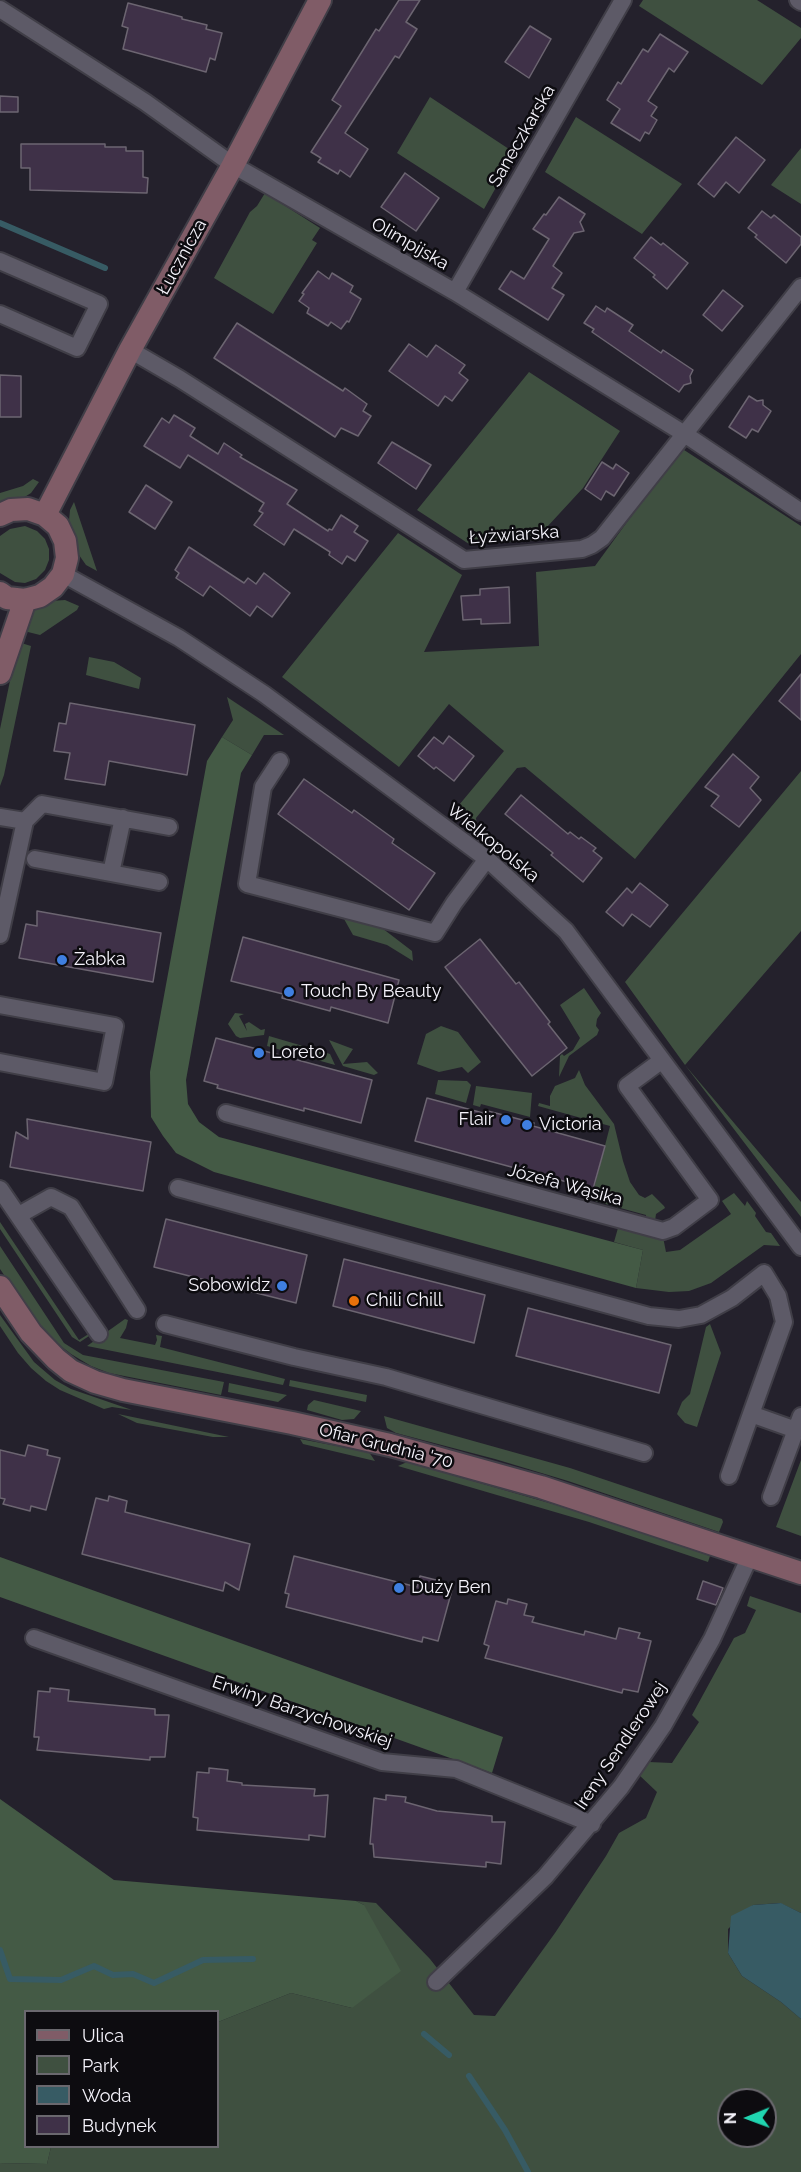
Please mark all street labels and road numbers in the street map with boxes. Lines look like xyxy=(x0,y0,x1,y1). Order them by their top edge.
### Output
street label: Saneczkarska xyxy=(484,81,560,191)
street label: Olimpijska xyxy=(367,213,453,275)
street label: Łucznicza xyxy=(152,215,212,299)
street label: Łyżwiarska xyxy=(468,521,560,549)
street label: Wielkopolska xyxy=(442,799,544,887)
street label: Józefa Wąsika xyxy=(505,1159,625,1211)
street label: Ofiar Grudnia '70 xyxy=(317,1419,455,1473)
street label: Erwiny Barzychowskiej xyxy=(209,1671,395,1753)
street label: Ireny Sendlerowej xyxy=(570,1678,672,1814)

